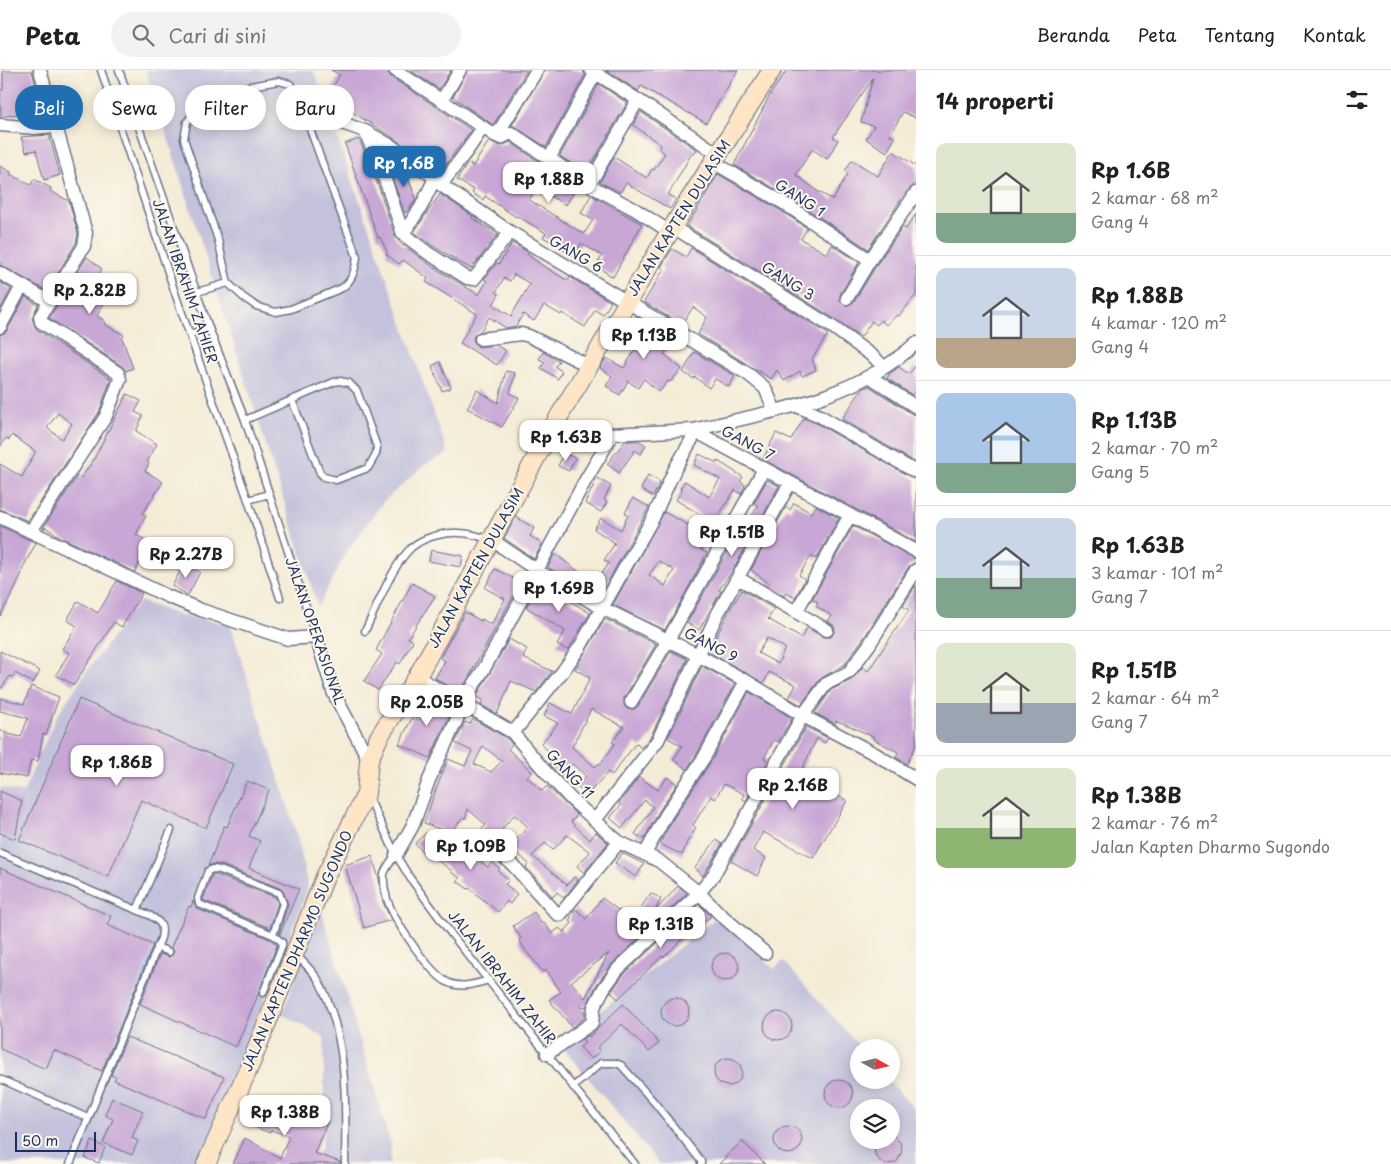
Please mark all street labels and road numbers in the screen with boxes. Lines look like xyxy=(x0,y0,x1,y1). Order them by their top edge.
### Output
street label: JALAN KAPTEN DULASIM xyxy=(622,135,735,300)
street label: GANG 1 xyxy=(771,174,829,222)
street label: JALAN IBRAHIM ZAHIER xyxy=(147,196,224,366)
street label: GANG 6 xyxy=(545,230,607,278)
street label: GANG 3 xyxy=(758,256,819,305)
street label: GANG 7 xyxy=(718,420,779,465)
street label: JALAN KAPTEN DULASIM xyxy=(422,483,529,652)
street label: JALAN OPERASIONAL xyxy=(280,554,351,708)
street label: GANG 9 xyxy=(681,622,742,667)
street label: GANG 11 xyxy=(542,744,599,803)
street label: JALAN KAPTEN DHARMO SUGONDO xyxy=(236,827,357,1075)
street label: JALAN IBRAHIM ZAHIR xyxy=(443,905,561,1048)

